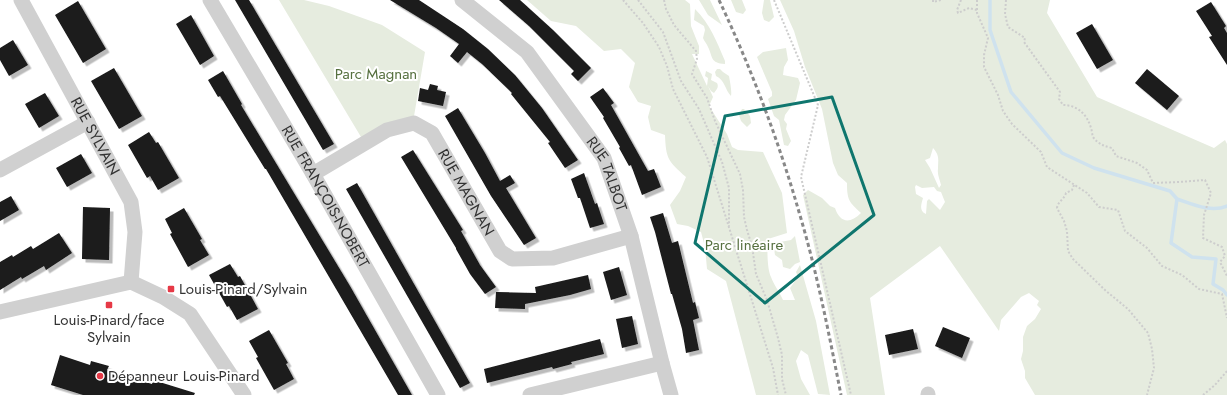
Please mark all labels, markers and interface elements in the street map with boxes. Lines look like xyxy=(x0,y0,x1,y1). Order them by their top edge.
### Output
park label: Parc Magnan xyxy=(335,63,417,85)
street label: RUE SYLVAIN xyxy=(65,93,125,179)
street label: RUE FRANÇOIS-NOBERT xyxy=(276,121,375,272)
street label: RUE TALBOT xyxy=(581,132,633,214)
street label: RUE MAGNAN xyxy=(432,145,500,240)
park label: Parc linéaire xyxy=(705,234,783,256)
place label: Louis-Pinard/Sylvain xyxy=(179,278,307,300)
marker: Louis-Pinard/Sylvain xyxy=(166,284,176,294)
marker: Louis-Pinard/face Sylvain xyxy=(104,300,114,310)
place label: Louis-Pinard/face Sylvain xyxy=(54,309,165,348)
place label: Dépanneur Louis-Pinard xyxy=(108,365,260,387)
marker: Dépanneur Louis-Pinard xyxy=(95,371,105,381)

